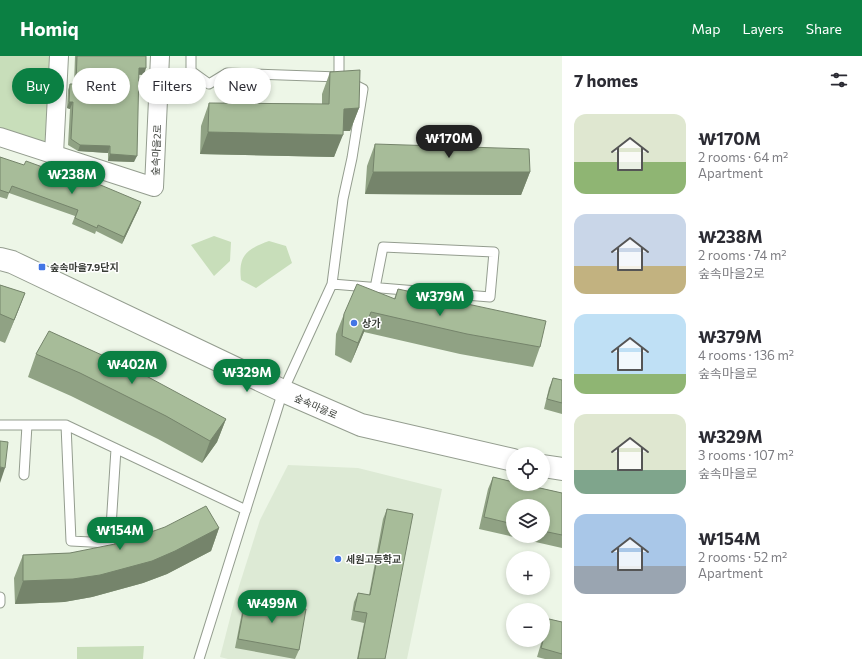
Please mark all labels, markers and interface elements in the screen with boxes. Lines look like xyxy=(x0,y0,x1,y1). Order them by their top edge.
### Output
text: Homiq xyxy=(20,17,79,40)
text: Map xyxy=(692,20,720,37)
text: Layers xyxy=(742,20,784,37)
text: Share xyxy=(806,20,842,37)
chip: Buy xyxy=(12,68,64,104)
chip: Rent xyxy=(72,68,130,104)
chip: Filters xyxy=(138,68,206,104)
chip: New xyxy=(214,68,271,104)
icon: filters xyxy=(828,69,850,91)
text: 7 homes xyxy=(574,70,638,91)
street label: 숲속마을2로 xyxy=(149,124,163,176)
pin: ₩170M xyxy=(421,125,477,159)
text: ₩170M xyxy=(698,128,761,149)
text: ₩170M xyxy=(425,130,473,146)
icon: home xyxy=(606,130,654,178)
text: 2 rooms · 64 m² xyxy=(698,149,788,165)
pin: ₩238M xyxy=(44,161,100,195)
text: Apartment xyxy=(698,165,763,181)
text: ₩238M xyxy=(47,166,97,182)
text: ₩238M xyxy=(698,226,763,247)
icon: home xyxy=(606,230,654,278)
text: 2 rooms · 74 m² xyxy=(698,247,786,263)
place label: 숲속마을7.9단지 xyxy=(50,261,119,273)
marker: 숲속마을7.9단지 xyxy=(37,262,47,272)
text: 숲속마을2로 xyxy=(698,265,765,281)
pin: ₩379M xyxy=(412,283,468,317)
text: ₩379M xyxy=(415,288,465,304)
place label: 상가 xyxy=(362,317,381,329)
marker: 상가 xyxy=(349,318,359,328)
text: ₩379M xyxy=(698,326,762,347)
icon: home xyxy=(606,330,654,378)
text: 4 rooms · 136 m² xyxy=(698,347,794,363)
pin: ₩402M xyxy=(104,351,160,385)
text: ₩402M xyxy=(107,356,157,372)
pin: ₩329M xyxy=(219,359,275,393)
text: ₩329M xyxy=(222,364,272,380)
text: 숲속마을로 xyxy=(698,365,758,381)
street label: 숲속마을로 xyxy=(293,391,339,421)
text: ₩329M xyxy=(698,426,763,447)
icon: home xyxy=(606,430,654,478)
map controls xyxy=(506,447,550,647)
button: locate xyxy=(506,447,550,491)
text: 3 rooms · 107 m² xyxy=(698,447,794,463)
text: 숲속마을로 xyxy=(698,465,758,481)
button: layers xyxy=(506,499,550,543)
pin: ₩154M xyxy=(92,517,148,551)
text: ₩154M xyxy=(96,522,144,538)
text: ₩154M xyxy=(698,528,761,549)
icon: home xyxy=(606,530,654,578)
text: 2 rooms · 52 m² xyxy=(698,549,787,565)
button: + xyxy=(506,551,550,595)
place label: 세원고등학교 xyxy=(346,553,401,565)
marker: 세원고등학교 xyxy=(333,554,343,564)
text: Apartment xyxy=(698,565,763,581)
pin: ₩499M xyxy=(244,590,300,624)
text: ₩499M xyxy=(247,595,297,611)
button: − xyxy=(506,603,550,647)

